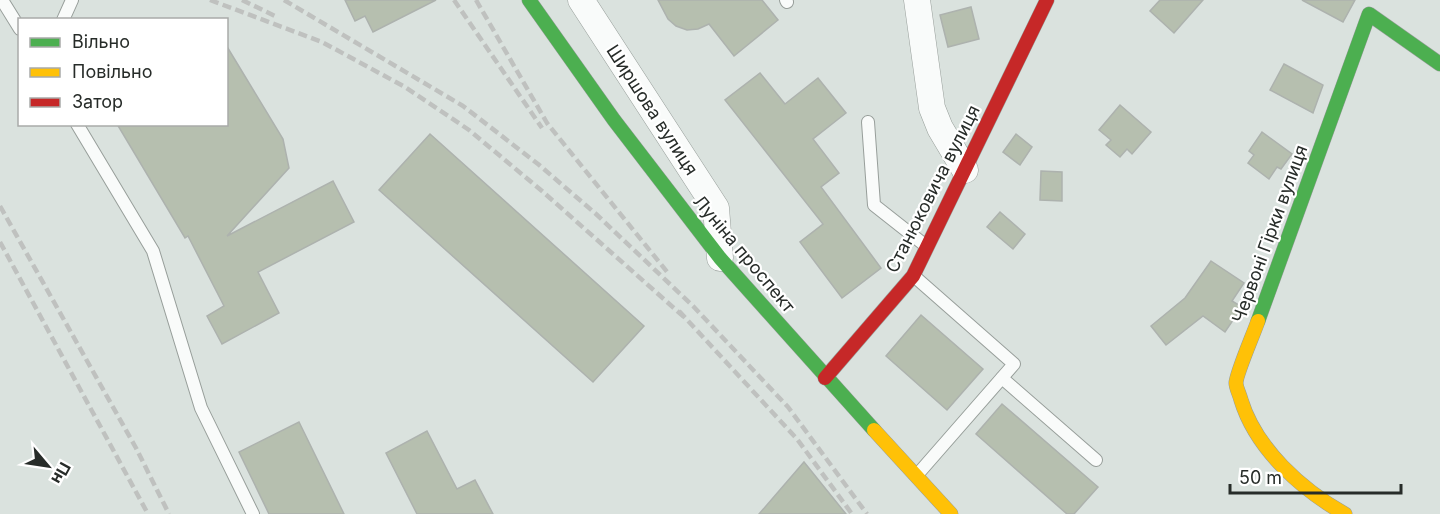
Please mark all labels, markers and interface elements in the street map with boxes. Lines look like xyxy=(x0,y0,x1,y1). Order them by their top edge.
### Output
legend xyxy=(18,18,228,126)
text: Вільно xyxy=(72,31,130,52)
street label: Ширшова вулиця xyxy=(602,41,702,179)
text: Повільно xyxy=(72,61,153,82)
text: Затор xyxy=(72,91,123,112)
street label: Станюковича вулиця xyxy=(881,102,984,276)
street label: Червоні Гірки вулиця xyxy=(1228,142,1311,326)
street label: Луніна проспект xyxy=(689,191,800,317)
north arrow xyxy=(18,436,78,496)
scale bar xyxy=(1230,457,1401,495)
text: Пн xyxy=(47,459,75,488)
text: 50 m xyxy=(1239,467,1282,488)

